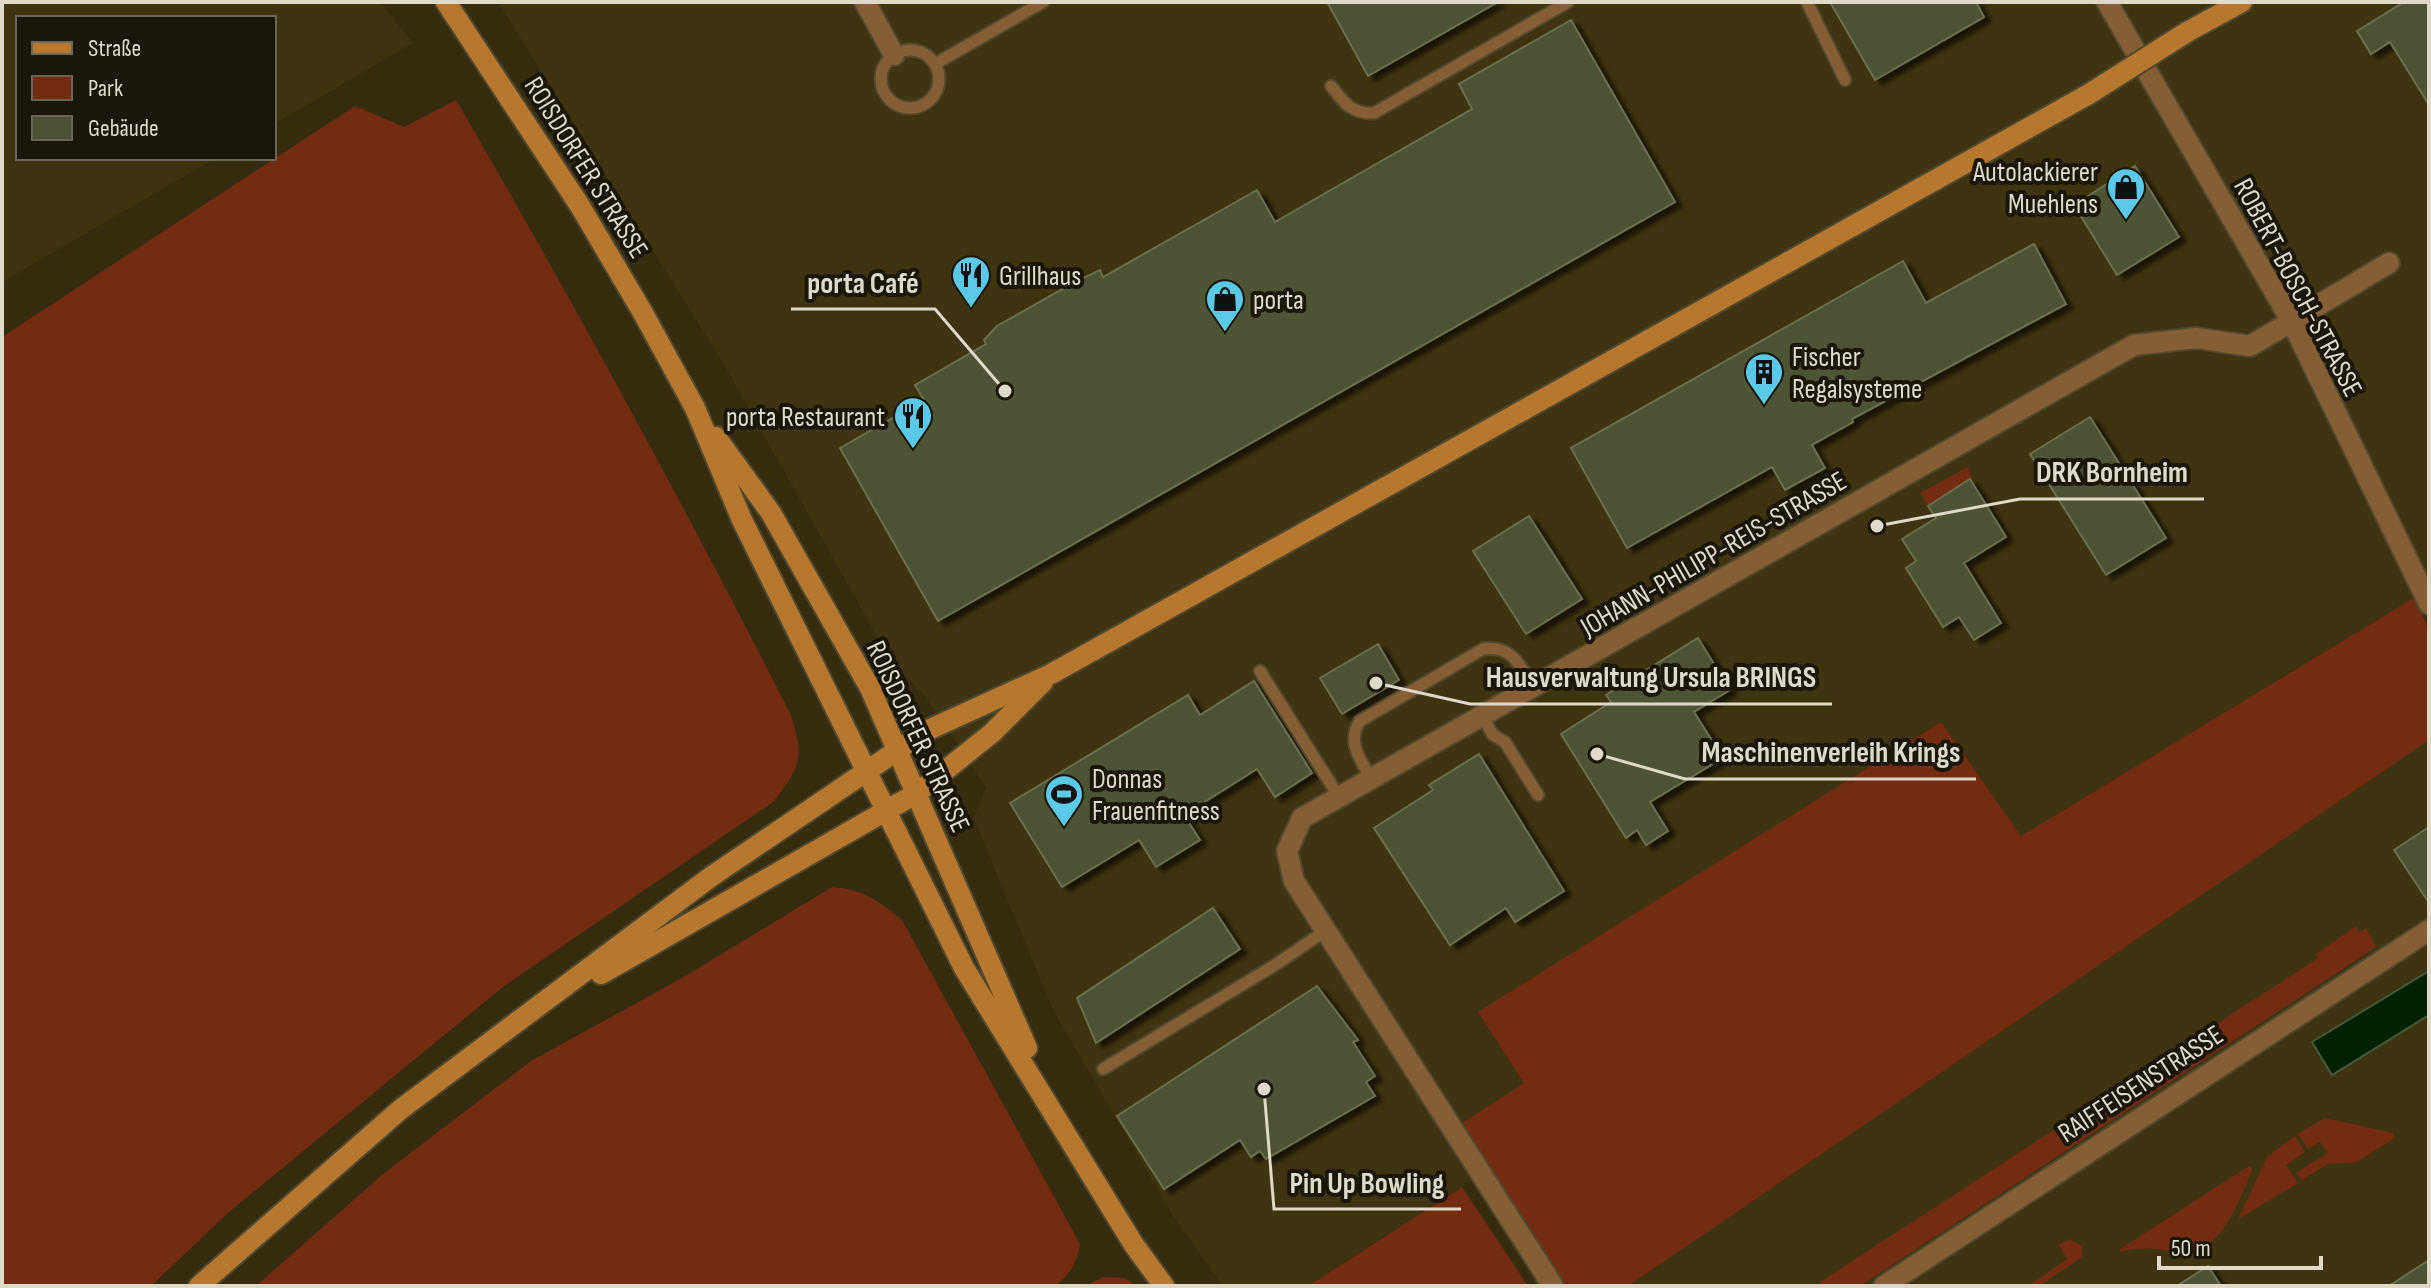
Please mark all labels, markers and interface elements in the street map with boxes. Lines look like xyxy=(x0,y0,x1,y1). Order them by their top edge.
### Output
legend xyxy=(16,16,276,160)
text: Straße xyxy=(88,34,141,63)
street label: ROISDORFER STRASSE xyxy=(517,71,655,265)
text: Park xyxy=(88,74,123,103)
text: Gebäude xyxy=(88,114,159,143)
place label: Autolackierer Muehlens xyxy=(1972,156,2098,221)
shop icon: Autolackierer Muehlens xyxy=(2105,166,2147,221)
street label: ROBERT-BOSCH-STRASSE xyxy=(2226,173,2369,402)
restaurant icon: Grillhaus xyxy=(950,254,992,309)
callout: porta Café xyxy=(791,255,935,309)
place label: Grillhaus xyxy=(999,260,1081,293)
text: porta Café xyxy=(807,266,919,302)
shop icon: porta xyxy=(1204,278,1246,333)
place label: porta xyxy=(1253,284,1304,317)
place label: Fischer Regalsysteme xyxy=(1792,341,1922,406)
building icon: Fischer Regalsysteme xyxy=(1743,351,1785,406)
restaurant icon: porta Restaurant xyxy=(892,395,934,450)
place label: porta Restaurant xyxy=(726,401,885,434)
callout: DRK Bornheim xyxy=(2020,445,2204,499)
text: DRK Bornheim xyxy=(2036,455,2188,491)
street label: JOHANN-PHILIPP-REIS-STRASSE xyxy=(1574,465,1853,644)
street label: ROISDORFER STRASSE xyxy=(859,636,976,838)
callout: Hausverwaltung Ursula BRINGS xyxy=(1470,650,1832,704)
text: Hausverwaltung Ursula BRINGS xyxy=(1486,660,1816,696)
callout: Maschinenverleih Krings xyxy=(1685,725,1976,779)
text: Maschinenverleih Krings xyxy=(1701,735,1961,771)
place label: Donnas Frauenfitness xyxy=(1092,763,1220,828)
sports icon: Donnas Frauenfitness xyxy=(1043,773,1085,828)
street label: RAIFFEISENSTRASSE xyxy=(2052,1019,2230,1150)
callout: Pin Up Bowling xyxy=(1274,1155,1461,1209)
text: Pin Up Bowling xyxy=(1290,1166,1445,1202)
scale bar xyxy=(2159,1220,2321,1270)
text: 50 m xyxy=(2171,1234,2211,1263)

